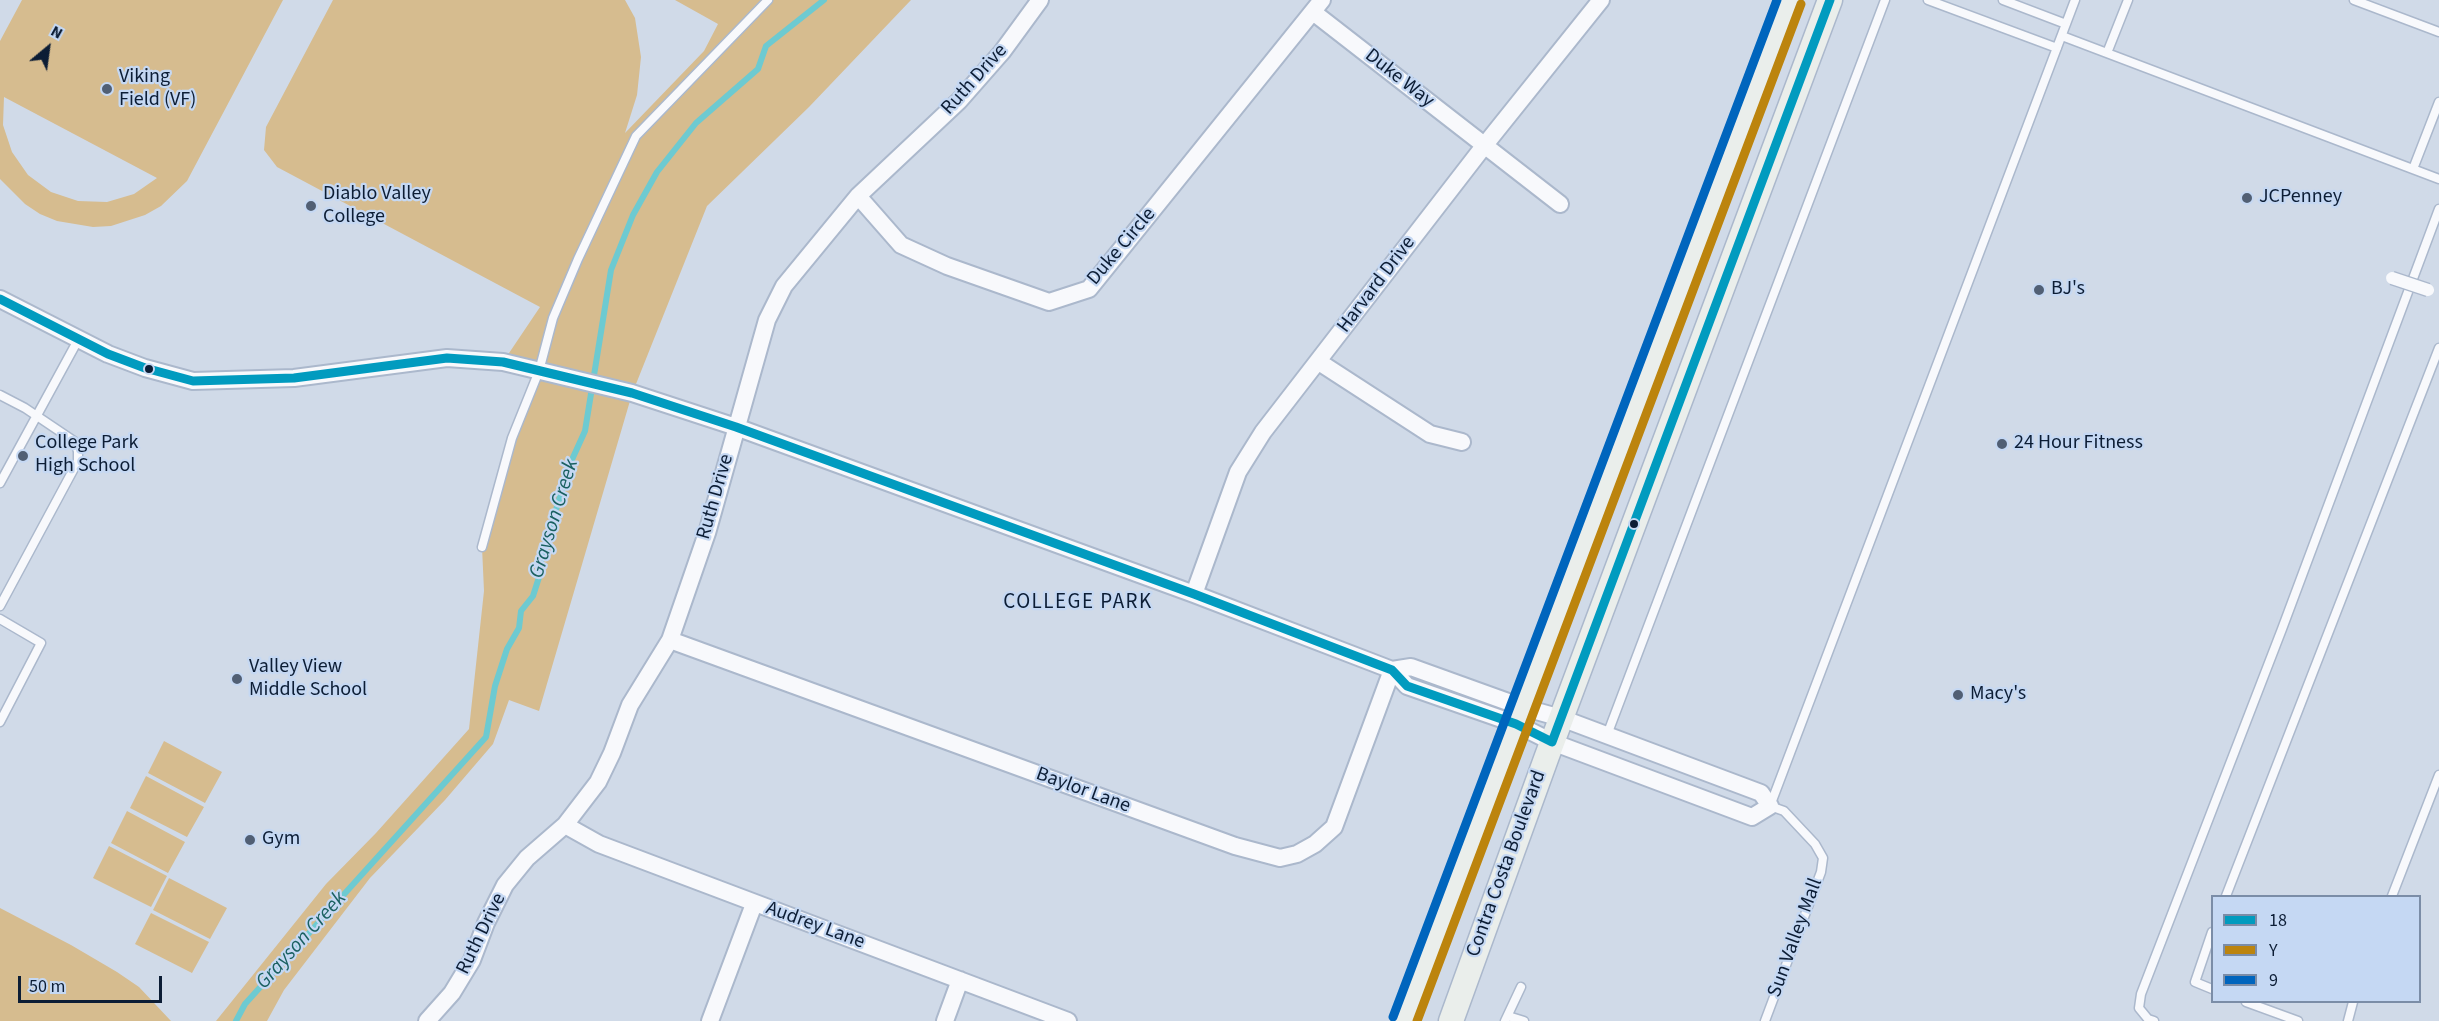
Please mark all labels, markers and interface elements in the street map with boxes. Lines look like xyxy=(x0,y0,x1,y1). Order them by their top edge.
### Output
north arrow xyxy=(18,18,78,78)
text: N xyxy=(47,20,67,44)
street label: Ruth Drive xyxy=(937,40,1013,120)
street label: Duke Way xyxy=(1360,44,1438,114)
place label: Viking Field (VF) xyxy=(119,66,196,113)
marker: Viking Field (VF) xyxy=(100,82,114,96)
place label: Diablo Valley College xyxy=(323,183,431,230)
place label: JCPenney xyxy=(2259,186,2342,210)
marker: JCPenney xyxy=(2240,191,2254,205)
marker: Diablo Valley College xyxy=(304,199,318,213)
street label: Duke Circle xyxy=(1083,203,1161,291)
street label: Harvard Drive xyxy=(1333,232,1421,338)
place label: BJ's xyxy=(2051,278,2085,302)
marker: BJ's xyxy=(2032,283,2046,297)
unlabelled marker xyxy=(143,363,155,375)
place label: College Park High School xyxy=(35,432,138,479)
place label: 24 Hour Fitness xyxy=(2014,432,2143,456)
marker: 24 Hour Fitness xyxy=(1995,437,2009,451)
marker: College Park High School xyxy=(16,449,30,463)
street label: Ruth Drive xyxy=(692,452,740,542)
water label: Grayson Creek xyxy=(525,456,585,582)
unlabelled marker xyxy=(1628,518,1640,530)
district label: COLLEGE PARK xyxy=(1003,590,1153,616)
place label: Valley View Middle School xyxy=(249,656,367,703)
marker: Valley View Middle School xyxy=(230,672,244,686)
place label: Macy's xyxy=(1970,683,2026,707)
marker: Macy's xyxy=(1951,688,1965,702)
street label: Baylor Lane xyxy=(1033,763,1133,819)
street label: Contra Costa Boulevard xyxy=(1462,768,1552,960)
place label: Gym xyxy=(262,828,300,852)
marker: Gym xyxy=(243,833,257,847)
street label: Sun Valley Mall xyxy=(1763,875,1829,1001)
water label: Grayson Creek xyxy=(251,887,353,995)
street label: Ruth Drive xyxy=(452,890,512,978)
legend xyxy=(2211,895,2421,1003)
street label: Audrey Lane xyxy=(762,897,868,955)
text: 18 xyxy=(2269,908,2287,933)
text: Y xyxy=(2269,938,2278,963)
scale bar xyxy=(21,964,165,1002)
text: 9 xyxy=(2269,968,2278,993)
text: 50 m xyxy=(29,974,65,999)

